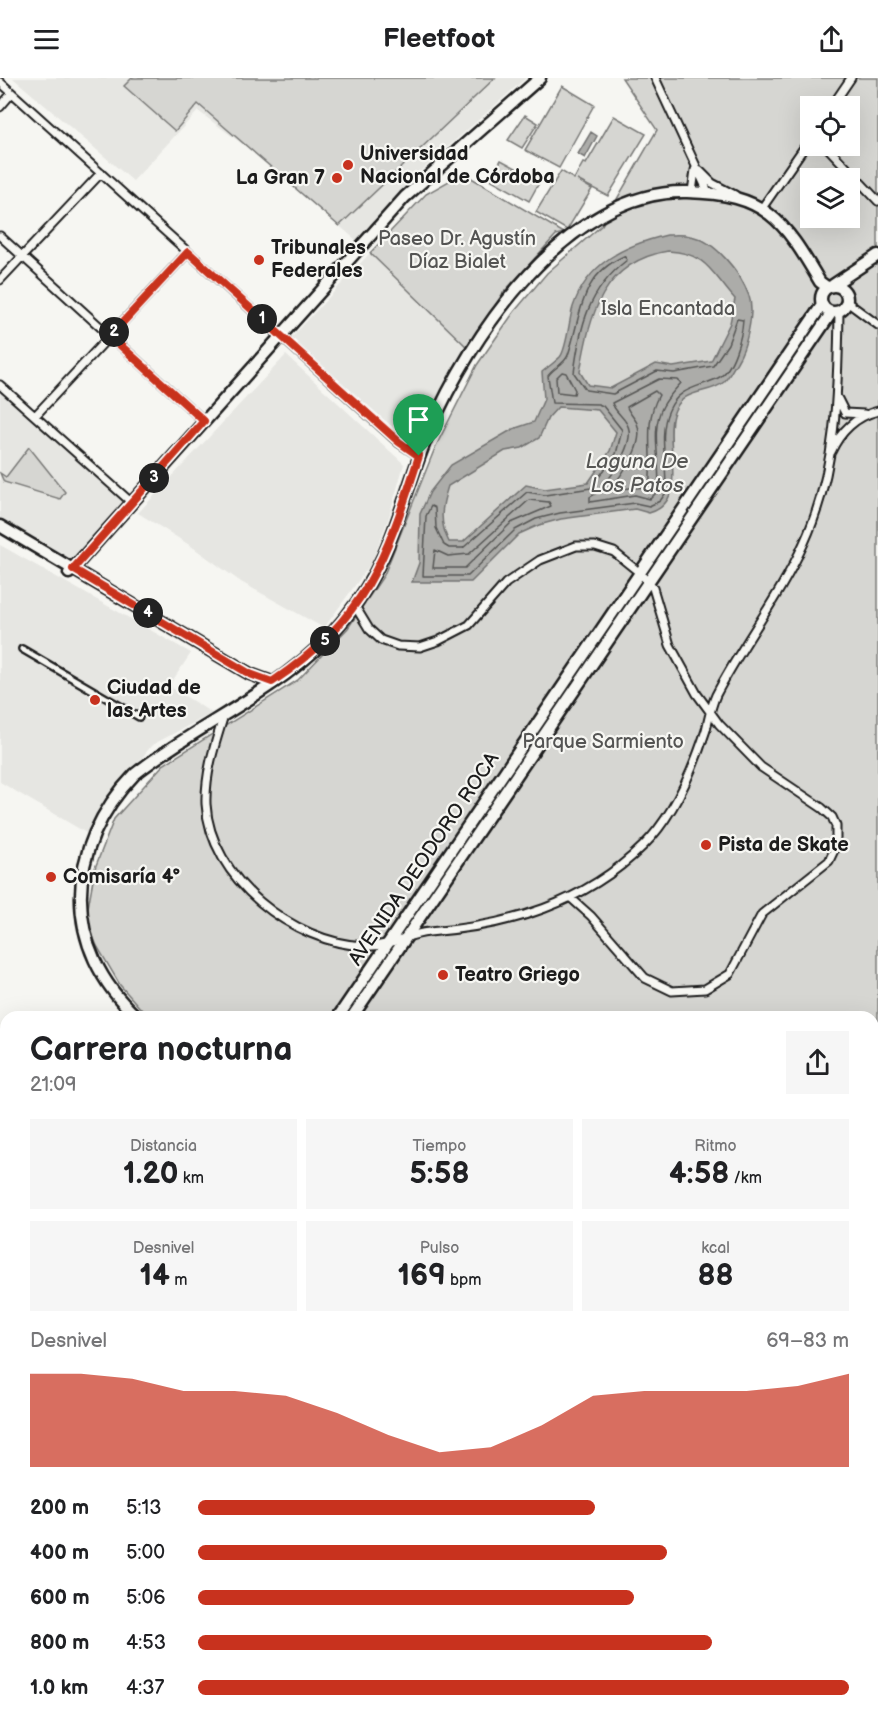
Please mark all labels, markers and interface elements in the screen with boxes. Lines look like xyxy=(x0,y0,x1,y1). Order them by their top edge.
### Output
icon: menu xyxy=(30,23,63,56)
text: Fleetfoot xyxy=(383,23,495,55)
icon: share xyxy=(815,23,848,56)
map controls xyxy=(800,96,860,228)
button: locate xyxy=(800,96,860,156)
place label: Universidad Nacional de Córdoba xyxy=(360,142,555,189)
marker: Universidad Nacional de Córdoba xyxy=(341,158,355,172)
place label: La Gran 7 xyxy=(236,166,325,190)
button: layers xyxy=(800,168,860,228)
marker: La Gran 7 xyxy=(330,171,344,185)
park label: Paseo Dr. Agustín Díaz Bialet xyxy=(378,227,536,274)
place label: Tribunales Federales xyxy=(271,236,366,283)
marker: Tribunales Federales xyxy=(252,253,266,267)
park label: Isla Encantada xyxy=(601,297,735,321)
pin: 1 xyxy=(247,304,277,334)
text: 1 xyxy=(259,309,265,328)
pin: 2 xyxy=(99,317,129,347)
text: 2 xyxy=(109,322,119,341)
pin xyxy=(393,394,444,456)
icon: arrive xyxy=(402,403,435,436)
water label: Laguna De Los Patos xyxy=(586,449,688,498)
pin: 3 xyxy=(139,463,169,493)
text: 3 xyxy=(149,468,159,487)
pin: 4 xyxy=(133,598,163,628)
text: 4 xyxy=(143,603,153,622)
pin: 5 xyxy=(310,626,340,656)
text: 5 xyxy=(320,631,330,650)
place label: Ciudad de las Artes xyxy=(107,676,201,723)
marker: Ciudad de las Artes xyxy=(88,693,102,707)
park label: Parque Sarmiento xyxy=(522,730,684,754)
street label: AVENIDA DEODORO ROCA xyxy=(344,747,505,970)
place label: Pista de Skate xyxy=(718,833,849,857)
marker: Pista de Skate xyxy=(699,838,713,852)
place label: Comisaría 4° xyxy=(63,865,180,889)
marker: Comisaría 4° xyxy=(44,870,58,884)
place label: Teatro Griego xyxy=(455,963,580,987)
marker: Teatro Griego xyxy=(436,968,450,982)
text: Carrera nocturna xyxy=(30,1030,292,1070)
button: share xyxy=(786,1031,849,1094)
text: 21:09 xyxy=(30,1073,77,1097)
text: Distancia xyxy=(130,1137,197,1156)
text: Tiempo xyxy=(413,1137,466,1156)
text: Ritmo xyxy=(694,1137,737,1156)
text: 1.20 xyxy=(123,1156,178,1192)
text: 5:58 xyxy=(410,1156,469,1192)
text: 4:58 xyxy=(669,1156,729,1192)
text: km xyxy=(178,1169,204,1188)
text: /km xyxy=(729,1169,762,1188)
text: Desnivel xyxy=(133,1239,194,1258)
text: Pulso xyxy=(420,1239,459,1258)
text: kcal xyxy=(701,1239,730,1258)
text: 14 xyxy=(140,1258,170,1294)
text: 169 xyxy=(397,1258,446,1294)
text: 88 xyxy=(697,1258,734,1294)
text: m xyxy=(170,1271,187,1290)
text: bpm xyxy=(446,1271,482,1290)
text: Desnivel xyxy=(30,1329,107,1353)
text: 69–83 m xyxy=(766,1329,849,1353)
text: 200 m xyxy=(30,1496,89,1520)
text: 5:13 xyxy=(126,1496,162,1520)
text: 400 m xyxy=(30,1541,89,1565)
text: 5:00 xyxy=(126,1541,165,1565)
text: 600 m xyxy=(30,1586,90,1610)
text: 5:06 xyxy=(126,1586,165,1610)
text: 800 m xyxy=(30,1631,89,1655)
text: 4:53 xyxy=(126,1631,166,1655)
text: 1.0 km xyxy=(30,1676,88,1700)
text: 4:37 xyxy=(126,1676,164,1700)

